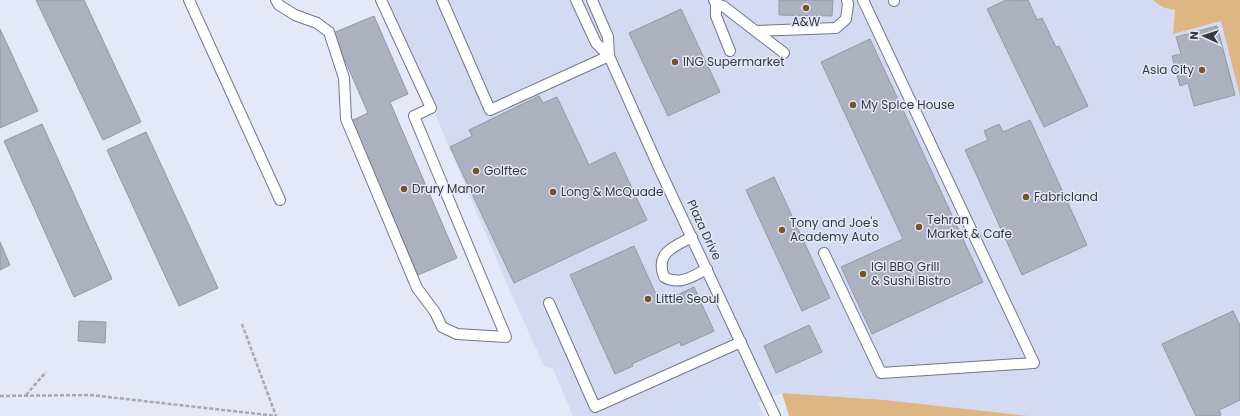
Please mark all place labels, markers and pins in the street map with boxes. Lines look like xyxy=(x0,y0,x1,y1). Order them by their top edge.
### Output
marker: A&W xyxy=(801,3,811,13)
place label: A&W xyxy=(792,13,821,30)
place label: ING Supermarket xyxy=(683,53,785,70)
marker: ING Supermarket xyxy=(670,57,680,67)
place label: Asia City xyxy=(1142,61,1194,78)
marker: Asia City xyxy=(1197,65,1207,75)
place label: My Spice House xyxy=(861,96,955,113)
marker: My Spice House xyxy=(848,100,858,110)
place label: Golftec xyxy=(484,162,527,179)
marker: Golftec xyxy=(471,166,481,176)
place label: Drury Manor xyxy=(412,180,486,197)
place label: Long & McQuade xyxy=(561,183,663,200)
marker: Drury Manor xyxy=(399,184,409,194)
marker: Long & McQuade xyxy=(548,187,558,197)
place label: Fabricland xyxy=(1034,188,1098,205)
marker: Fabricland xyxy=(1021,192,1031,202)
place label: Tehran Market & Cafe xyxy=(927,211,1012,242)
place label: Tony and Joe's Academy Auto xyxy=(790,214,879,245)
marker: Tehran Market & Cafe xyxy=(914,222,924,232)
marker: Tony and Joe's Academy Auto xyxy=(777,225,787,235)
place label: IGI BBQ Grill & Sushi Bistro xyxy=(871,258,951,289)
marker: IGI BBQ Grill & Sushi Bistro xyxy=(858,269,868,279)
place label: Little Seoul xyxy=(656,290,719,307)
marker: Little Seoul xyxy=(643,294,653,304)

